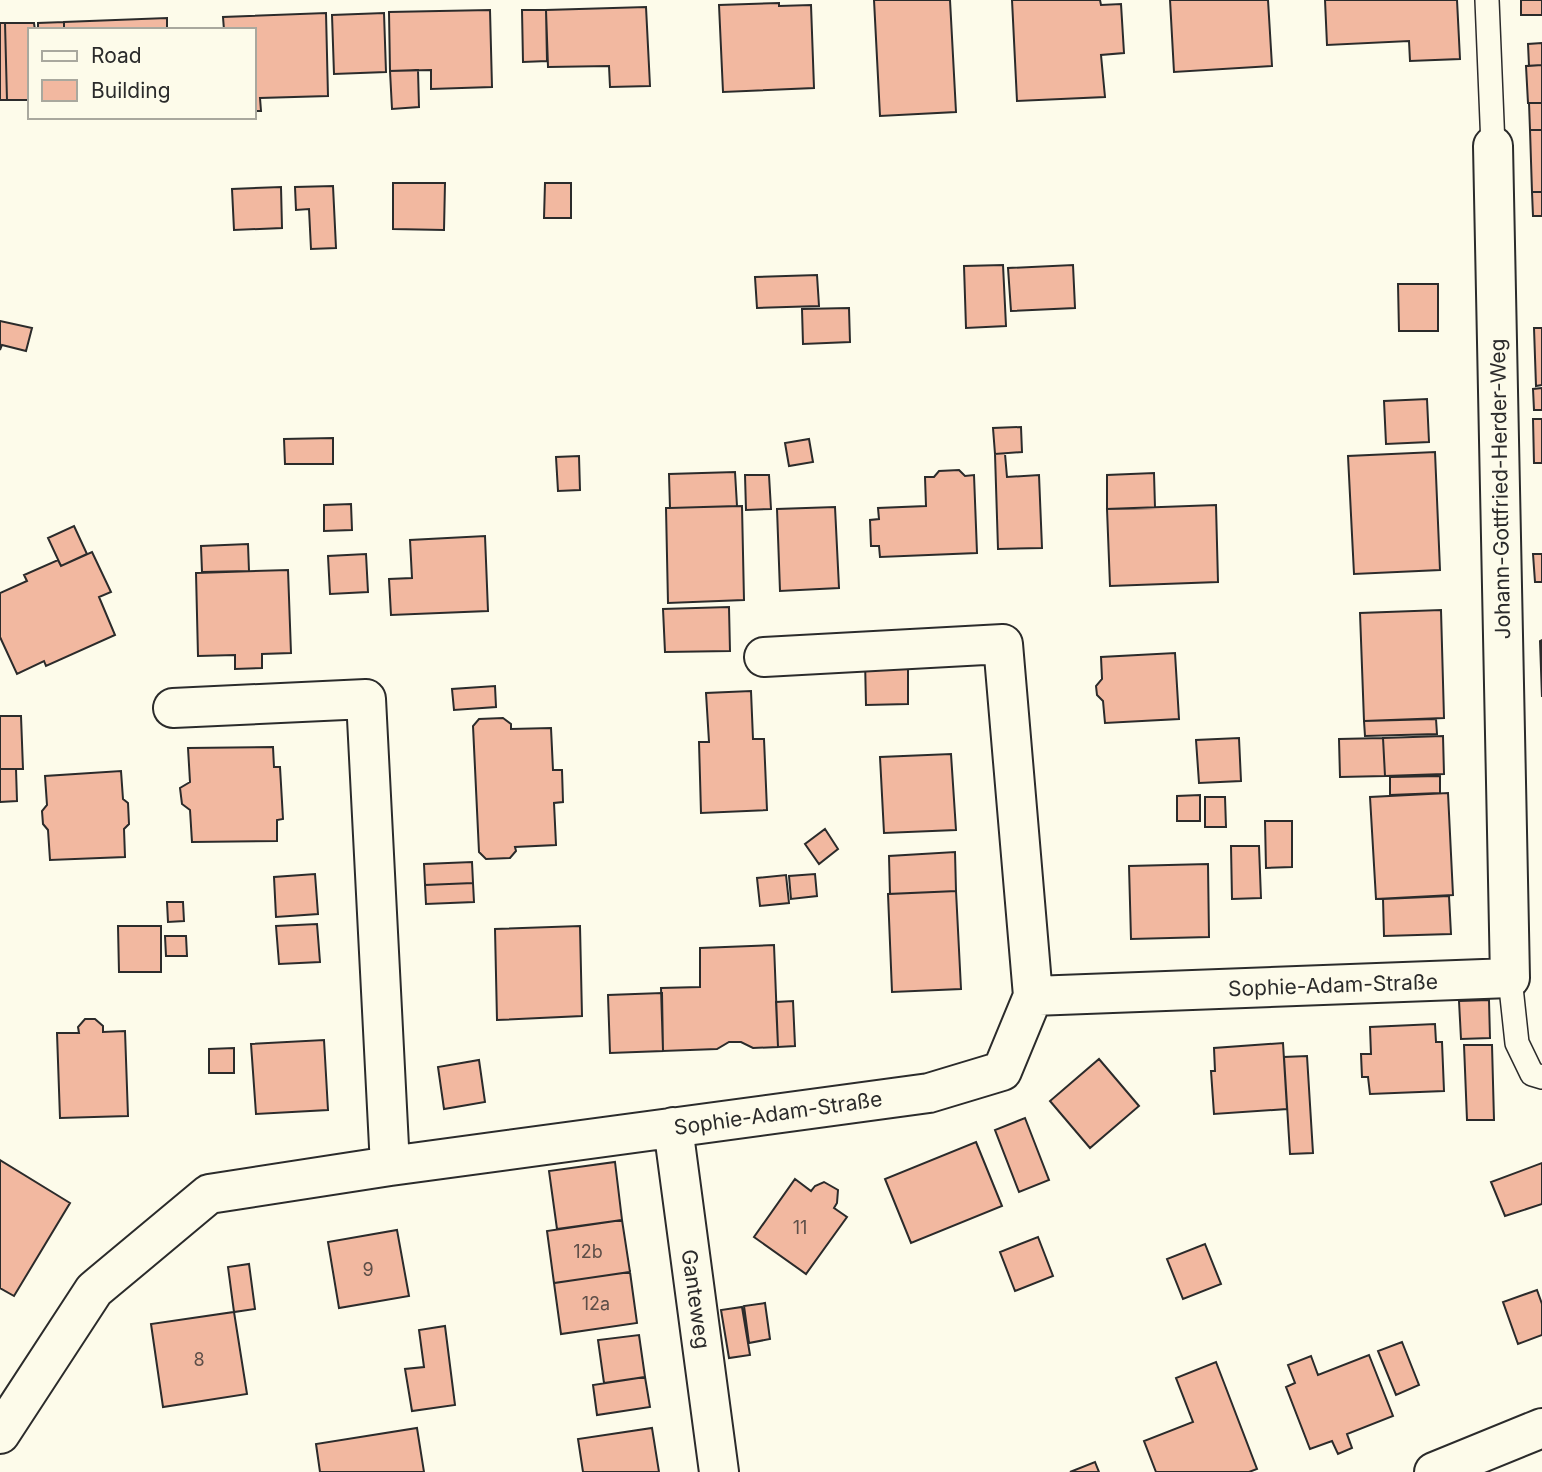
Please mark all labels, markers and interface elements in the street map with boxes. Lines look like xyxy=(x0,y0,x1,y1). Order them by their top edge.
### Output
legend xyxy=(28,28,256,119)
text: Road xyxy=(91,43,142,68)
text: Building xyxy=(91,78,171,103)
street label: Johann-Gottfried-Herder-Weg xyxy=(1485,338,1515,640)
street label: Sophie-Adam-Straße xyxy=(1228,969,1438,1001)
street label: Sophie-Adam-Straße xyxy=(672,1086,884,1140)
house number: 11 xyxy=(793,1217,807,1238)
house number: 12b xyxy=(573,1241,603,1262)
street label: Ganteweg xyxy=(677,1248,715,1350)
house number: 9 xyxy=(362,1259,374,1280)
house number: 12a xyxy=(582,1293,610,1314)
house number: 8 xyxy=(193,1349,205,1370)

